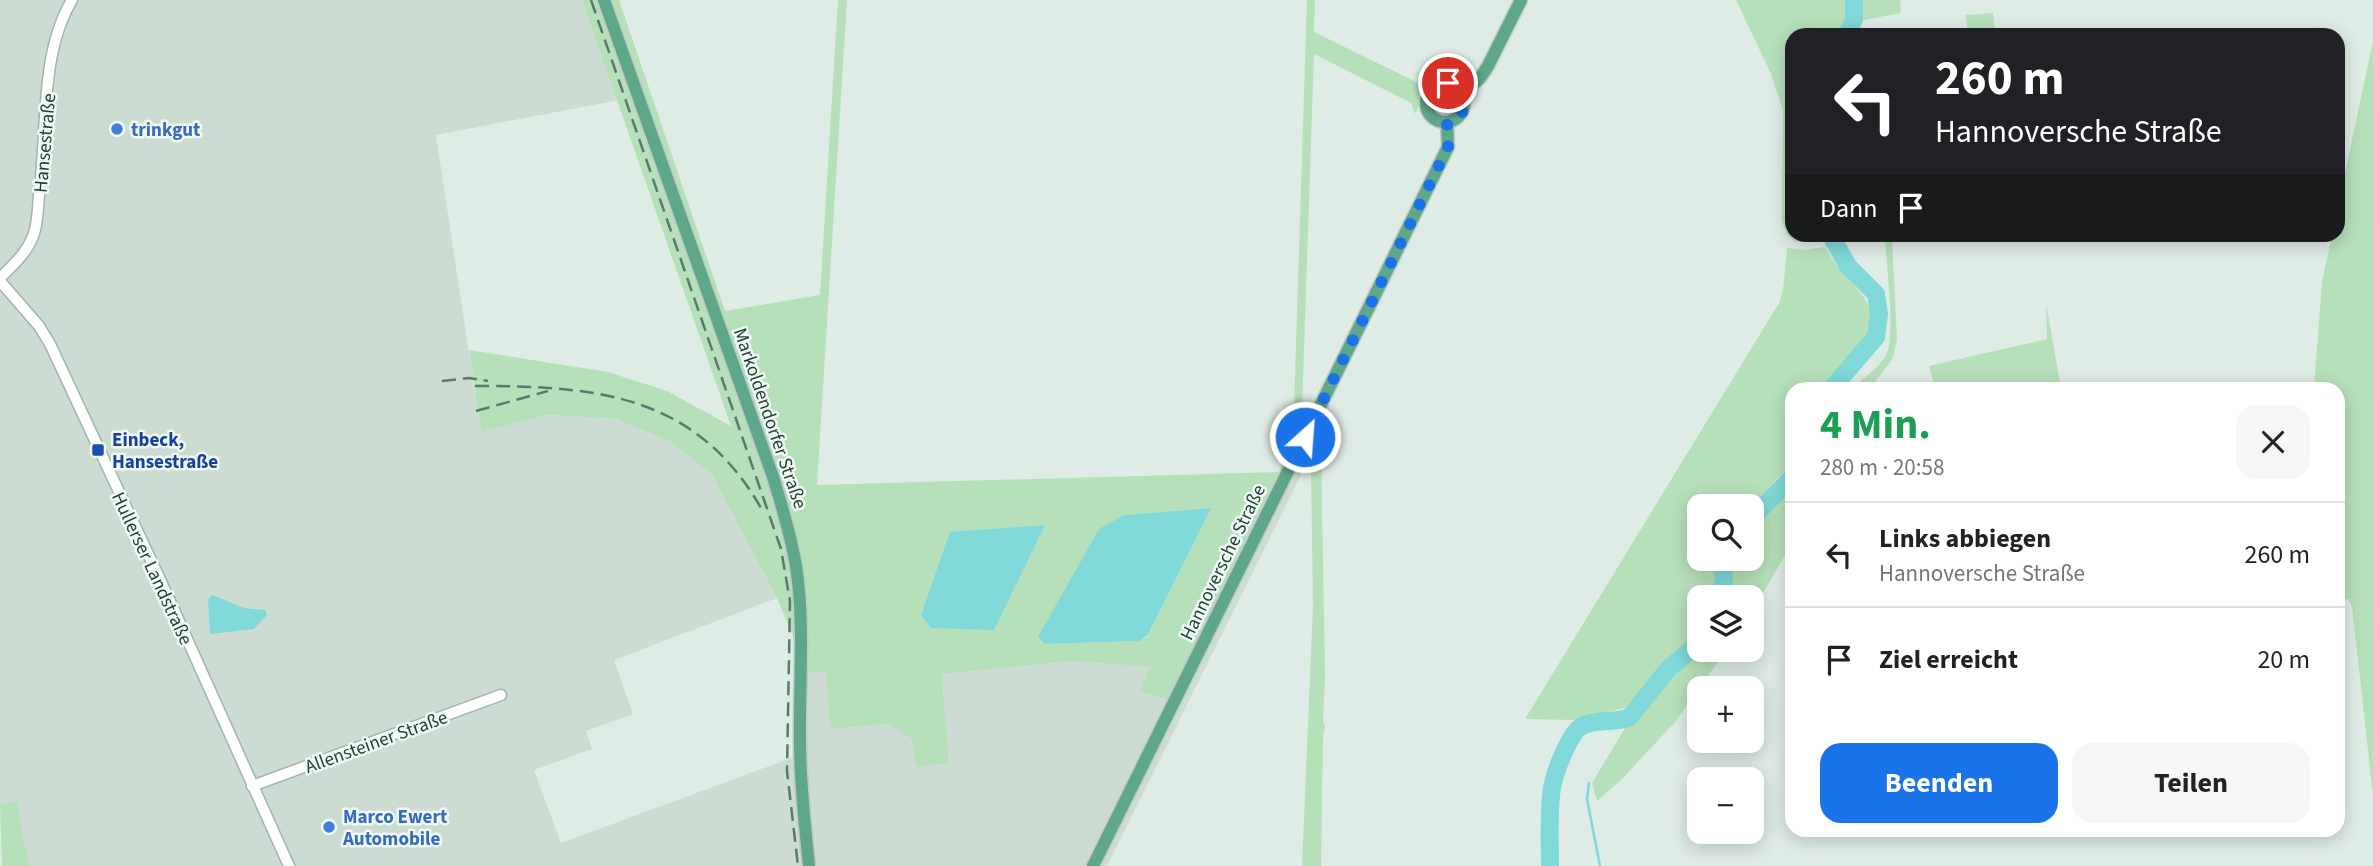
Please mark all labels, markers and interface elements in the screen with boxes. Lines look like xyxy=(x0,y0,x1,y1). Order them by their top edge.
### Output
text: 260 m xyxy=(1935,44,2064,114)
pin xyxy=(1418,53,1478,113)
icon: left xyxy=(1820,56,1911,147)
icon: arrive xyxy=(1429,64,1467,102)
street label: Hansestraße xyxy=(28,92,63,194)
text: Hannoversche Straße xyxy=(1935,109,2222,155)
place label: trinkgut xyxy=(131,117,200,144)
marker: trinkgut xyxy=(109,121,125,137)
icon: arrive xyxy=(1892,189,1930,227)
text: Dann xyxy=(1820,190,1878,227)
street label: Markoldendorfer Straße xyxy=(726,325,813,512)
text: 4 Min. xyxy=(1820,395,1931,455)
position arrow xyxy=(1268,400,1342,474)
button: close xyxy=(2236,405,2310,479)
place label: Einbeck, Hansestraße xyxy=(112,427,218,476)
marker: Einbeck, Hansestraße xyxy=(90,442,106,458)
text: 280 m · 20:58 xyxy=(1820,451,1944,484)
street label: Hannoversche Straße xyxy=(1174,480,1273,645)
street label: Hullerser Landstraße xyxy=(104,488,199,650)
map controls xyxy=(1687,494,1764,844)
button: search xyxy=(1687,494,1764,571)
text: Links abbiegen xyxy=(1879,520,2051,557)
icon: left xyxy=(1820,536,1858,574)
text: 260 m xyxy=(2244,536,2310,573)
text: Hannoversche Straße xyxy=(1879,557,2085,590)
button: layers xyxy=(1687,585,1764,662)
icon: arrive xyxy=(1820,641,1858,679)
text: Ziel erreicht xyxy=(1879,641,2018,678)
text: 20 m xyxy=(2257,641,2310,678)
button: + xyxy=(1687,676,1764,753)
street label: Allensteiner Straße xyxy=(301,704,452,781)
button: Beenden xyxy=(1820,743,2058,823)
button: Teilen xyxy=(2072,743,2310,823)
button: − xyxy=(1687,767,1764,844)
place label: Marco Ewert Automobile xyxy=(342,804,447,853)
marker: Marco Ewert Automobile xyxy=(321,819,337,835)

